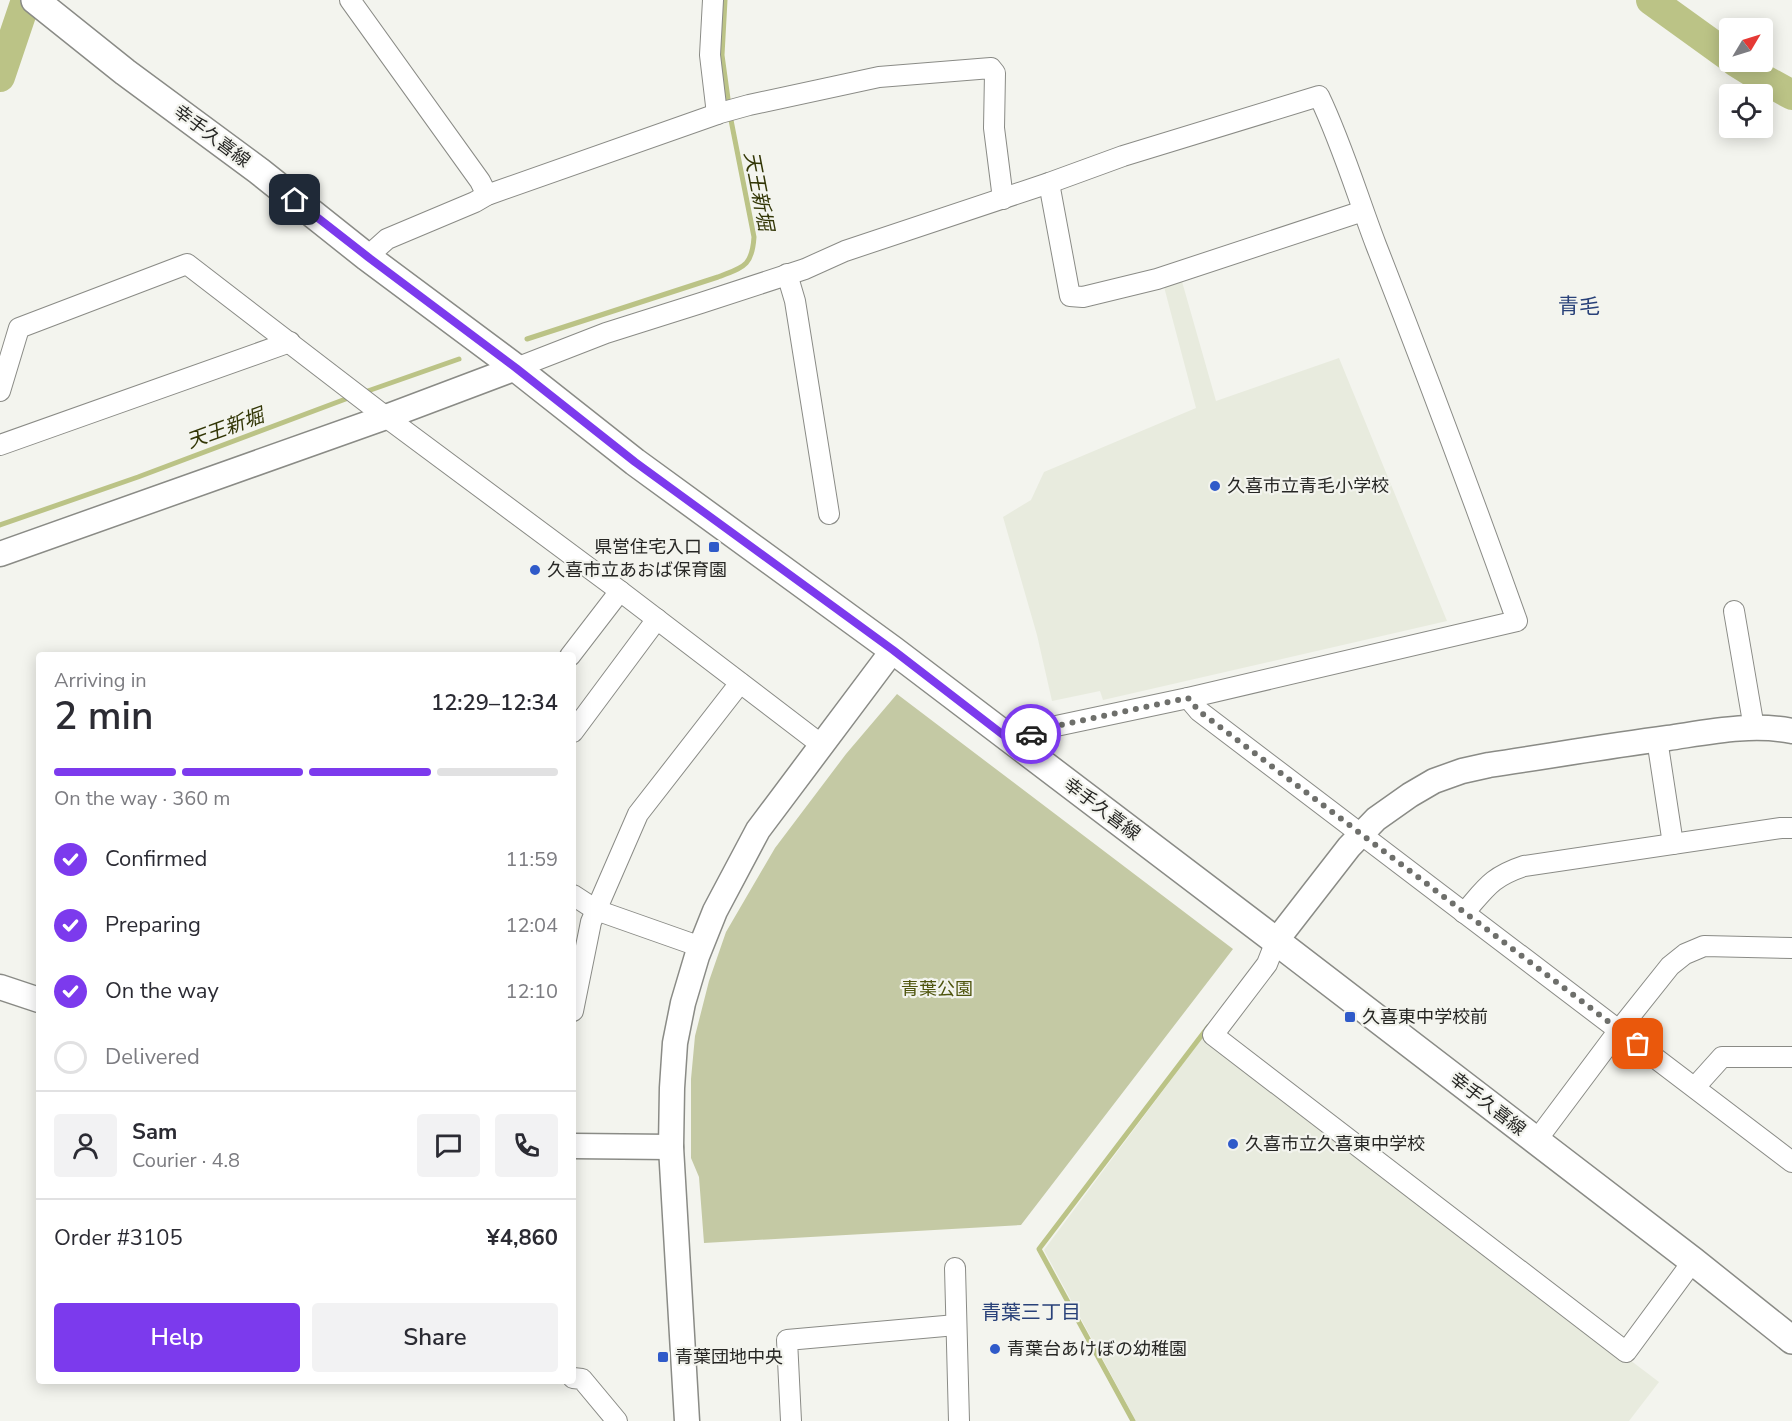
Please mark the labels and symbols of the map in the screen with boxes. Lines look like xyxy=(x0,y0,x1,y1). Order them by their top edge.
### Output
north arrow xyxy=(1719,18,1773,72)
street label: 幸手久喜線 xyxy=(169,99,255,173)
water label: 天王新堀 xyxy=(738,149,780,236)
pin xyxy=(269,174,320,225)
district label: 青毛 xyxy=(1558,292,1600,320)
water label: 天王新堀 xyxy=(183,401,270,455)
place label: 久喜市立青毛小学校 xyxy=(1227,474,1389,498)
marker: 久喜市立青毛小学校 xyxy=(1208,479,1222,493)
place label: 県営住宅入口 xyxy=(594,535,702,559)
marker: 県営住宅入口 xyxy=(707,540,721,554)
place label: 久喜市立あおば保育園 xyxy=(547,558,727,582)
marker: 久喜市立あおば保育園 xyxy=(528,563,542,577)
courier xyxy=(1001,704,1061,764)
street label: 幸手久喜線 xyxy=(1059,772,1145,846)
park label: 青葉公園 xyxy=(901,977,973,1001)
place label: 久喜東中学校前 xyxy=(1362,1005,1488,1029)
marker: 久喜東中学校前 xyxy=(1343,1010,1357,1024)
pin xyxy=(1612,1018,1663,1069)
street label: 幸手久喜線 xyxy=(1445,1067,1531,1141)
place label: 久喜市立久喜東中学校 xyxy=(1245,1132,1425,1156)
marker: 久喜市立久喜東中学校 xyxy=(1226,1137,1240,1151)
district label: 青葉三丁目 xyxy=(981,1299,1081,1326)
place label: 青葉台あけぼの幼稚園 xyxy=(1007,1337,1187,1361)
marker: 青葉台あけぼの幼稚園 xyxy=(988,1342,1002,1356)
place label: 青葉団地中央 xyxy=(675,1345,783,1369)
marker: 青葉団地中央 xyxy=(656,1350,670,1364)

